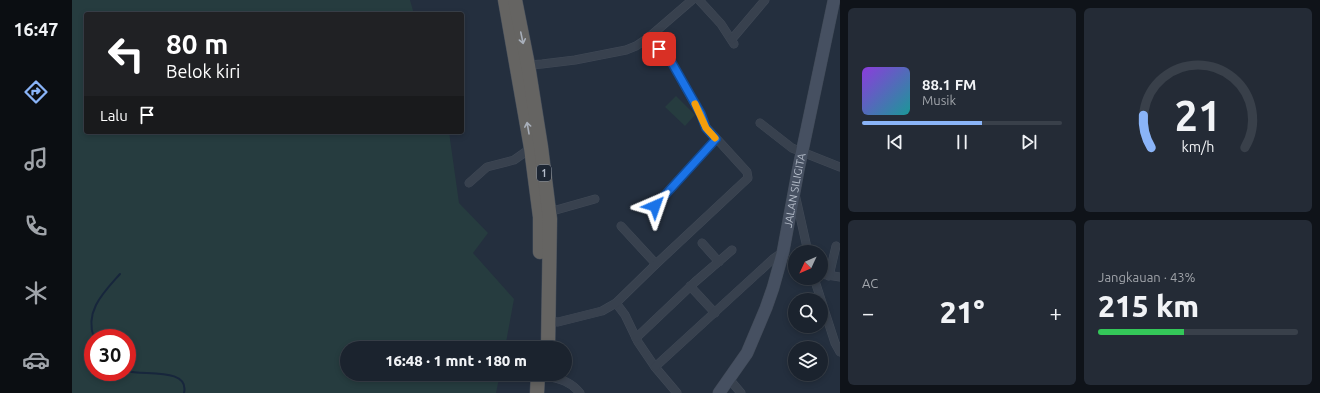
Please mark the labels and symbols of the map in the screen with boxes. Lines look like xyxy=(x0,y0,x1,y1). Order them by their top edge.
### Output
one-way arrow xyxy=(519,31,527,44)
pin xyxy=(642,32,676,66)
one-way arrow xyxy=(524,122,532,135)
street label: JALAN SILIGITA xyxy=(782,151,808,229)
road number: 1 xyxy=(537,165,551,181)
position arrow xyxy=(634,185,676,227)
north arrow xyxy=(788,245,828,285)
speed limit sign: 30 xyxy=(84,329,136,381)

